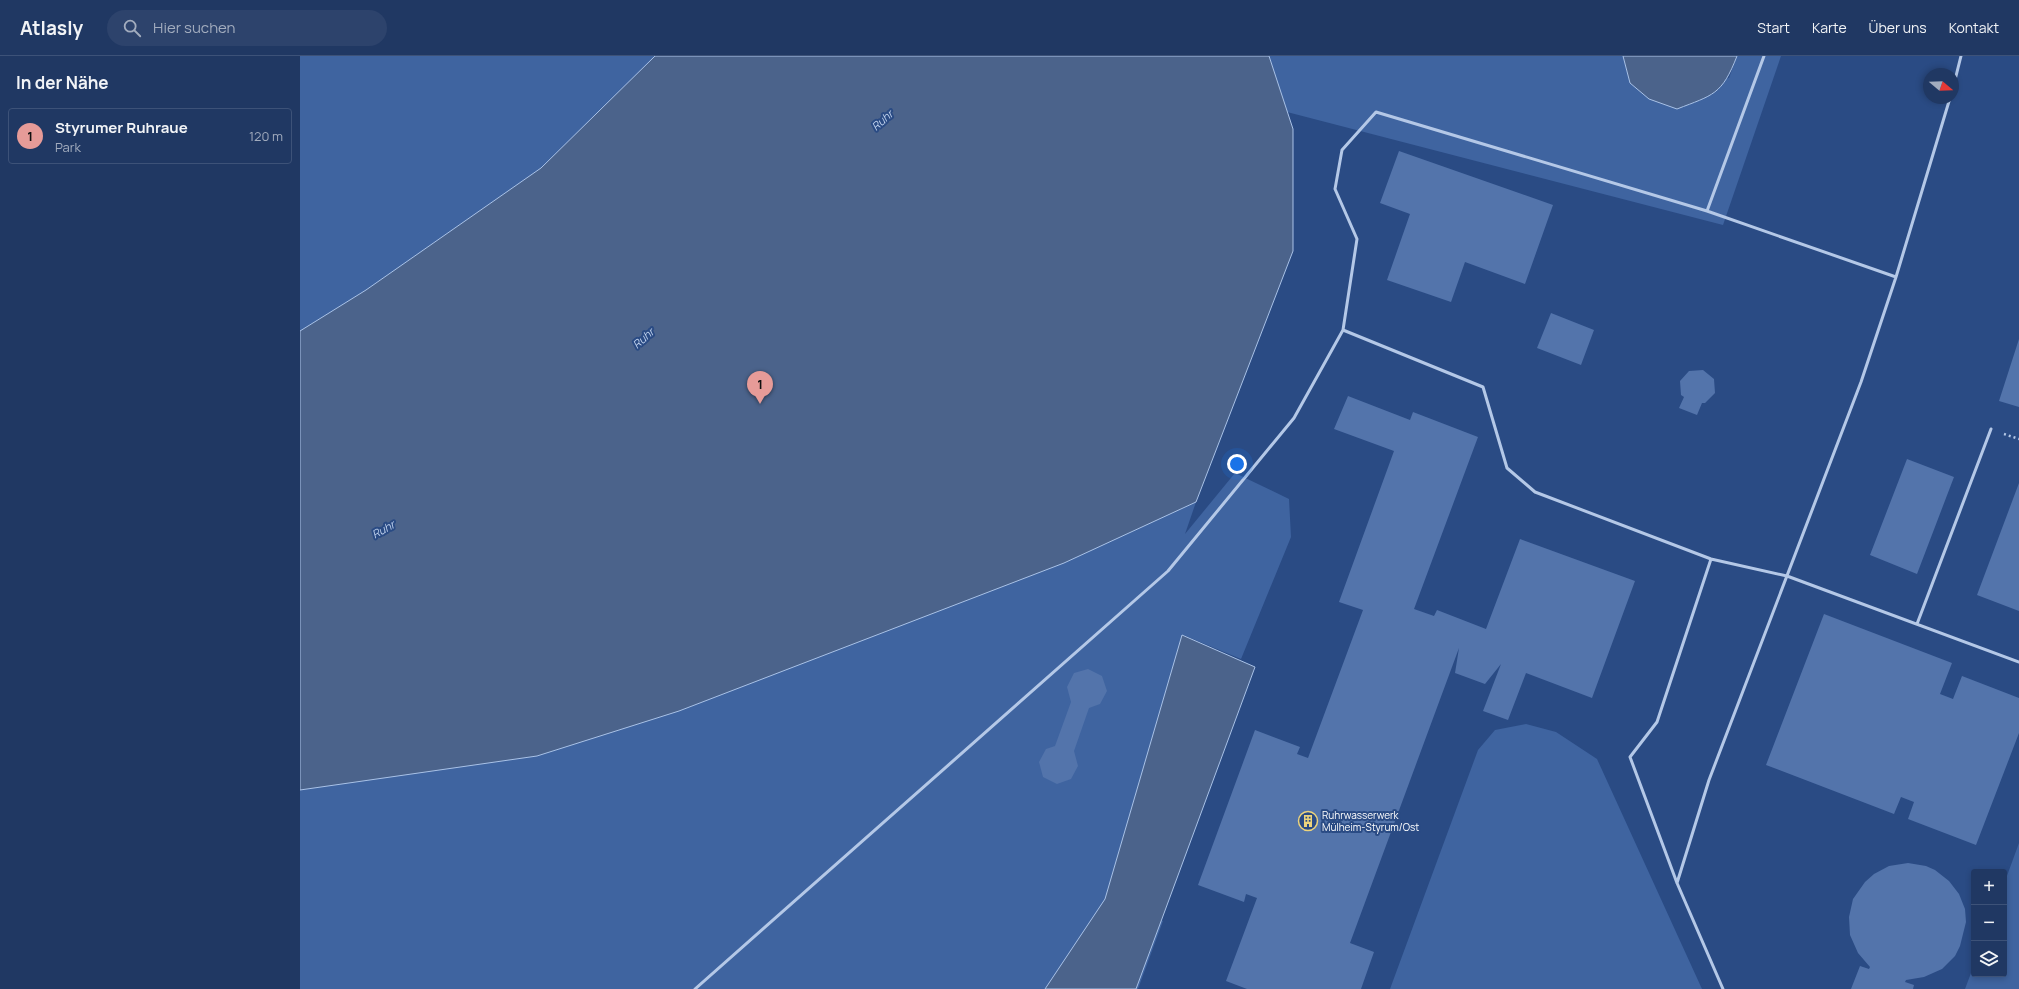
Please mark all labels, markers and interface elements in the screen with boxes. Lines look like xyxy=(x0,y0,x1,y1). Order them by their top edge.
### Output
search box xyxy=(107,10,387,46)
text: Atlasly xyxy=(20,15,83,41)
icon: search xyxy=(121,17,143,39)
text: Hier suchen xyxy=(153,17,236,38)
text: Start xyxy=(1757,18,1790,37)
text: Karte xyxy=(1812,18,1847,37)
text: Über uns xyxy=(1869,18,1927,37)
text: Kontakt xyxy=(1949,18,1999,37)
north arrow xyxy=(1923,68,1959,104)
text: In der Nähe xyxy=(16,71,109,94)
water label: Ruhr xyxy=(868,105,897,134)
text: Styrumer Ruhraue xyxy=(55,117,188,138)
text: 1 xyxy=(27,127,33,145)
text: 120 m xyxy=(249,127,283,145)
text: Park xyxy=(55,138,81,156)
water label: Ruhr xyxy=(629,323,658,352)
pin: 1 xyxy=(747,371,773,404)
your location xyxy=(1227,454,1247,474)
water label: Ruhr xyxy=(369,516,399,541)
place label: Ruhrwasserwerk Mülheim-Styrum/Ost xyxy=(1322,808,1419,834)
building icon: Ruhrwasserwerk Mülheim-Styrum/Ost xyxy=(1297,810,1319,832)
map controls xyxy=(1971,869,2007,977)
button: + xyxy=(1971,869,2007,905)
button: − xyxy=(1971,905,2007,941)
button: layers xyxy=(1971,941,2007,977)

